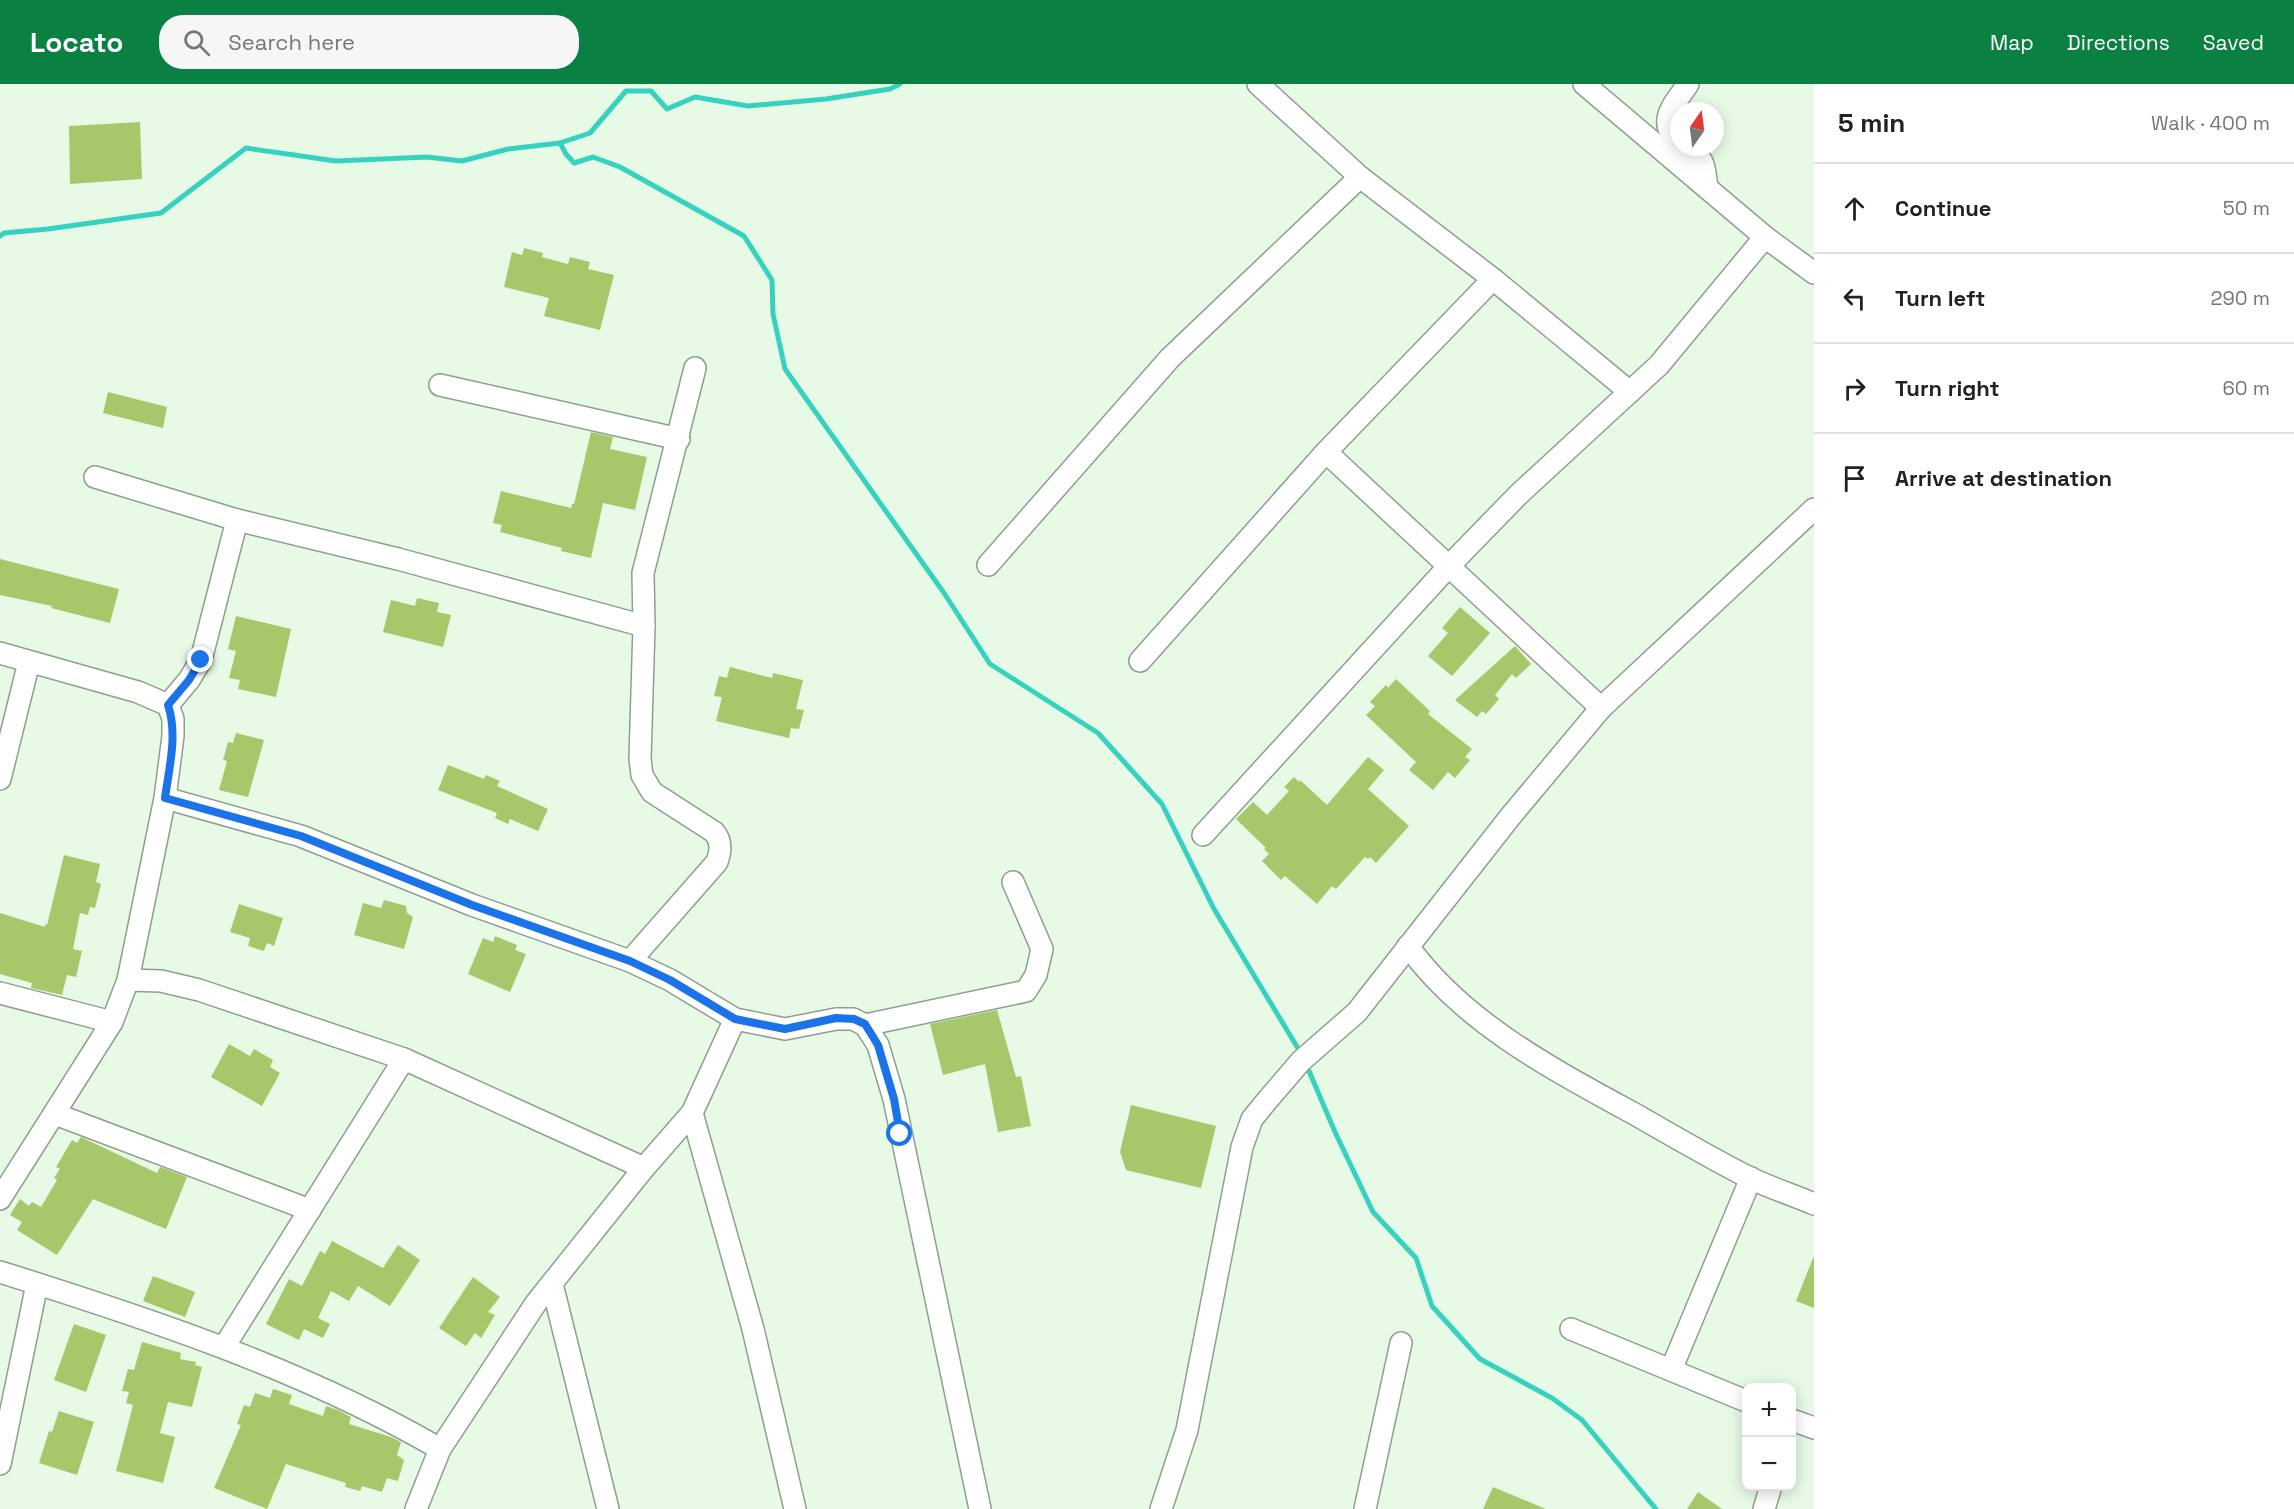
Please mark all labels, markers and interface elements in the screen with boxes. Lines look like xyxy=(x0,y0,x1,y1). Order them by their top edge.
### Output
search box xyxy=(159,15,579,69)
text: Locato xyxy=(30,24,123,60)
icon: search xyxy=(180,26,213,59)
text: Search here xyxy=(228,28,355,56)
text: Map xyxy=(1990,29,2034,56)
text: Directions xyxy=(2067,29,2170,56)
text: Saved xyxy=(2203,29,2264,56)
north arrow xyxy=(1670,102,1724,156)
text: 5 min xyxy=(1838,106,1905,140)
text: Walk · 400 m xyxy=(2151,110,2270,136)
icon: ahead xyxy=(1838,192,1871,225)
text: Continue xyxy=(1895,194,1991,222)
text: 50 m xyxy=(2223,195,2270,221)
icon: left xyxy=(1838,282,1871,315)
text: Turn left xyxy=(1895,284,1985,312)
text: 290 m xyxy=(2211,285,2270,311)
icon: right xyxy=(1838,372,1871,405)
text: Turn right xyxy=(1895,374,2000,402)
text: 60 m xyxy=(2223,375,2270,401)
icon: arrive xyxy=(1838,462,1871,495)
text: Arrive at destination xyxy=(1895,464,2112,492)
route end xyxy=(187,646,213,672)
route start xyxy=(886,1120,912,1146)
map controls xyxy=(1742,1383,1796,1491)
button: + xyxy=(1742,1383,1796,1437)
button: − xyxy=(1742,1437,1796,1491)

